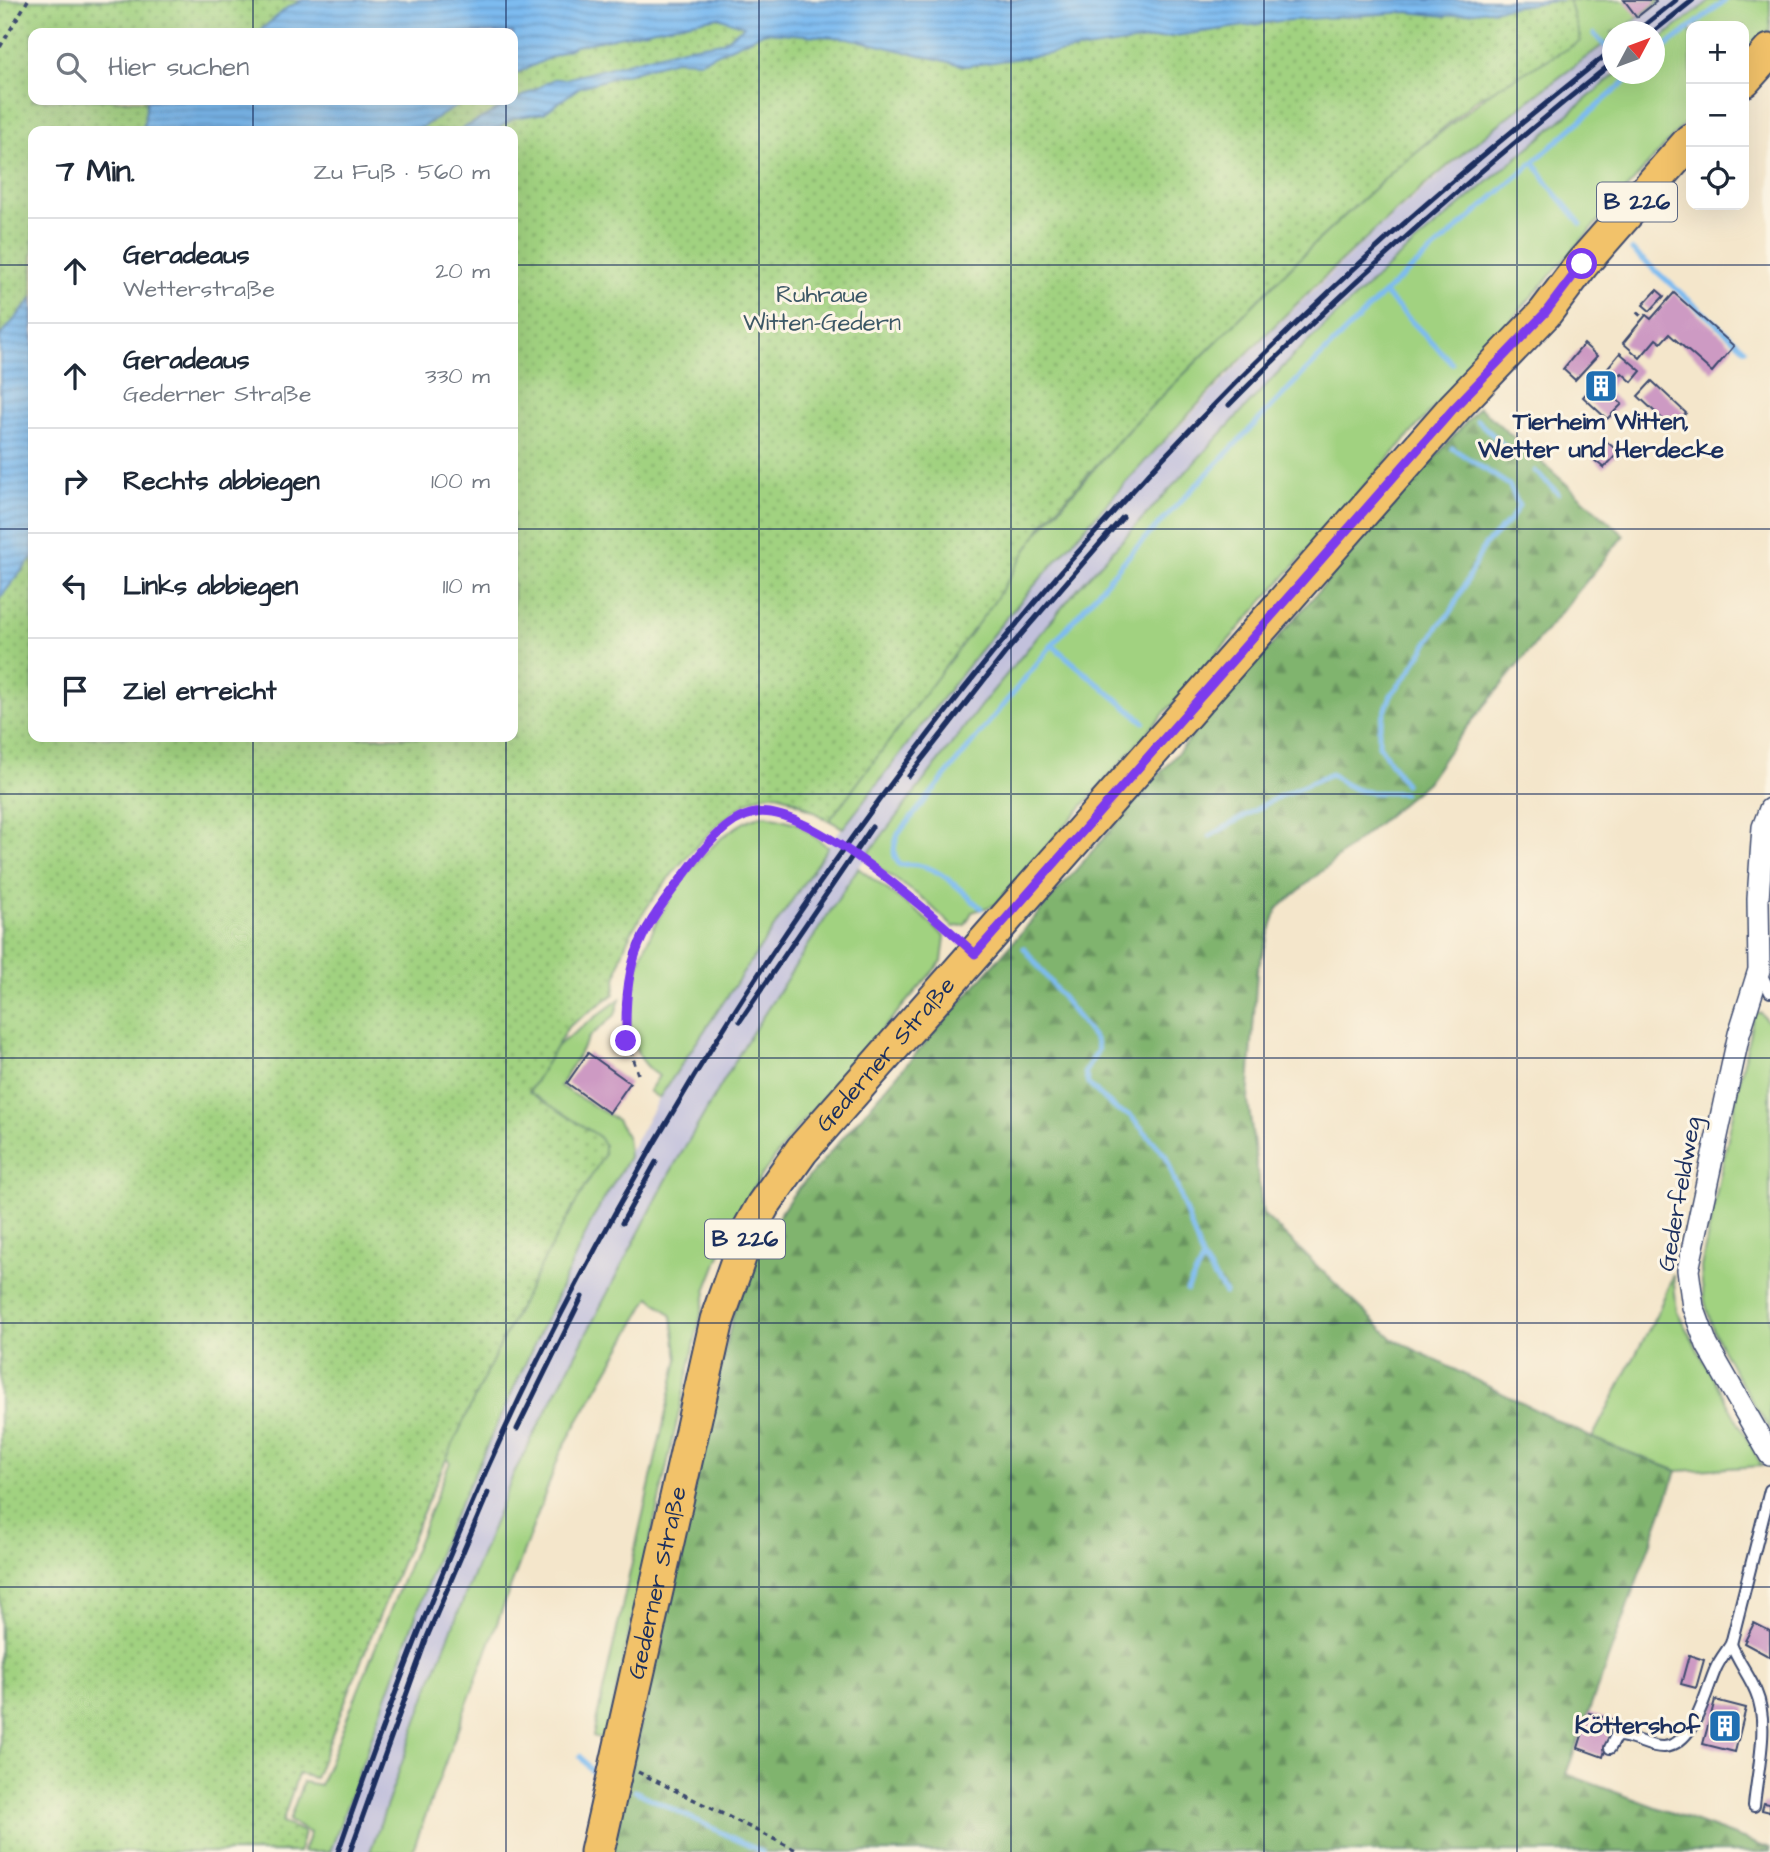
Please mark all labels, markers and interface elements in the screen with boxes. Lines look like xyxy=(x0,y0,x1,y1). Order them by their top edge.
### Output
north arrow xyxy=(1602,21,1665,84)
map controls xyxy=(1686,21,1749,210)
button: + xyxy=(1686,21,1749,84)
search box xyxy=(28,28,518,105)
icon: search xyxy=(52,48,90,86)
text: Hier suchen xyxy=(108,49,249,85)
button: − xyxy=(1686,84,1749,147)
button: locate xyxy=(1686,147,1749,210)
text: 7 Min. xyxy=(56,151,135,193)
text: Zu Fuß · 560 m xyxy=(313,156,490,188)
road number: B 226 xyxy=(1597,182,1677,222)
text: Geradeaus xyxy=(123,237,250,273)
route start xyxy=(1566,248,1597,279)
icon: ahead xyxy=(56,252,94,290)
text: 20 m xyxy=(435,255,490,287)
text: Wetterstraße xyxy=(123,273,275,305)
park label: Ruhraue Witten-Gedern xyxy=(743,278,901,340)
text: Geradeaus xyxy=(123,342,250,378)
icon: ahead xyxy=(56,357,94,395)
text: 330 m xyxy=(425,360,490,392)
building icon: Tierheim Witten, Wetter und Herdecke xyxy=(1582,367,1620,405)
text: Gederner Straße xyxy=(123,378,311,410)
place label: Tierheim Witten, Wetter und Herdecke xyxy=(1477,405,1724,467)
icon: right xyxy=(56,462,94,500)
text: Rechts abbiegen xyxy=(123,463,320,499)
text: 100 m xyxy=(431,465,490,497)
icon: left xyxy=(56,567,94,605)
text: Links abbiegen xyxy=(123,568,298,604)
text: 110 m xyxy=(442,570,490,602)
icon: arrive xyxy=(56,672,94,710)
text: Ziel erreicht xyxy=(123,673,277,709)
street label: Gederner Straße xyxy=(808,970,964,1140)
route end xyxy=(610,1025,641,1056)
street label: Gederfeldweg xyxy=(1650,1114,1711,1274)
road number: B 226 xyxy=(705,1220,785,1258)
street label: Gederner Straße xyxy=(620,1483,696,1682)
building icon: Köttershof xyxy=(1706,1707,1744,1745)
place label: Köttershof xyxy=(1575,1709,1701,1743)

